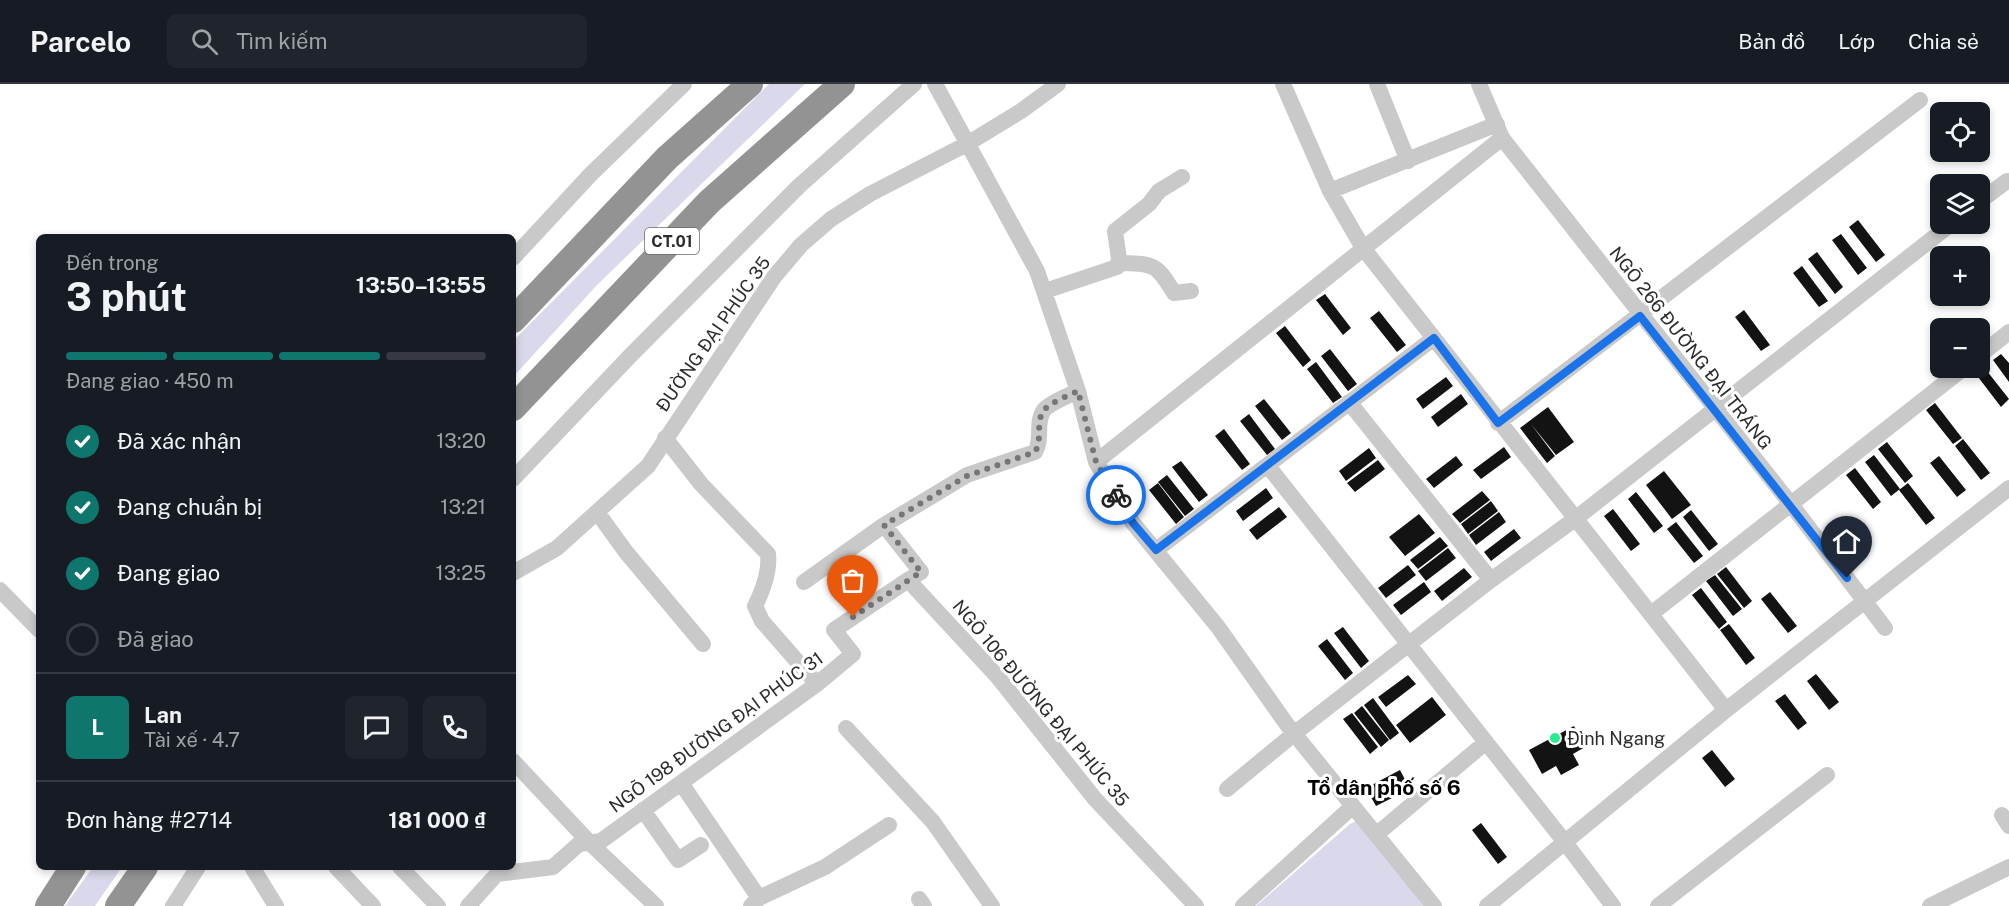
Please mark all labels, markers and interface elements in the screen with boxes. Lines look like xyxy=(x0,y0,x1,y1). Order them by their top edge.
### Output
search box xyxy=(167,14,587,68)
text: Parcelo xyxy=(30,25,131,58)
icon: search xyxy=(188,25,221,58)
text: Tìm kiếm xyxy=(236,28,328,54)
text: Bản đồ xyxy=(1738,29,1805,54)
text: Lớp xyxy=(1838,29,1875,54)
text: Chia sẻ xyxy=(1908,29,1979,54)
map controls xyxy=(1930,102,1990,378)
button: locate xyxy=(1930,102,1990,162)
button: layers xyxy=(1930,174,1990,234)
road number: CT.01 xyxy=(645,228,699,254)
street label: NGÕ 266 ĐƯỜNG ĐẠI TRÁNG xyxy=(1605,242,1777,453)
button: + xyxy=(1930,246,1990,306)
text: Đến trong xyxy=(66,251,159,275)
street label: ĐƯỜNG ĐẠI PHÚC 35 xyxy=(651,252,775,416)
text: 13:50–13:55 xyxy=(356,272,486,298)
text: 3 phút xyxy=(66,274,187,320)
button: − xyxy=(1930,318,1990,378)
text: Đang giao · 450 m xyxy=(66,369,233,393)
icon: check xyxy=(66,425,99,458)
text: Đã xác nhận xyxy=(117,428,242,454)
text: 13:20 xyxy=(436,429,486,453)
courier xyxy=(1086,465,1146,525)
icon: bike xyxy=(1100,479,1133,512)
icon: check xyxy=(66,491,99,524)
text: Đang chuẩn bị xyxy=(117,494,262,520)
text: 13:21 xyxy=(440,495,486,519)
pin xyxy=(1821,516,1872,578)
icon: home xyxy=(1830,525,1863,558)
pin xyxy=(827,555,878,617)
icon: check xyxy=(66,557,99,590)
text: Đang giao xyxy=(117,560,220,586)
text: 13:25 xyxy=(436,561,486,585)
icon: bag xyxy=(836,564,869,597)
street label: NGÕ 106 ĐƯỜNG ĐẠI PHÚC 35 xyxy=(949,595,1134,810)
text: Đã giao xyxy=(117,626,194,652)
street label: NGÕ 198 ĐƯỜNG ĐẠI PHÚC 31 xyxy=(604,647,827,817)
button: chat xyxy=(345,696,408,759)
button: phone xyxy=(423,696,486,759)
text: Lan xyxy=(144,702,182,728)
text: L xyxy=(91,714,104,740)
text: Tài xế · 4.7 xyxy=(144,728,240,752)
place label: Đình Ngang xyxy=(1567,728,1665,749)
marker: Đình Ngang xyxy=(1548,731,1562,745)
district label: Tổ dân phố số 6 xyxy=(1307,775,1461,800)
text: Đơn hàng #2714 xyxy=(66,807,232,833)
text: 181 000 ₫ xyxy=(388,807,486,833)

